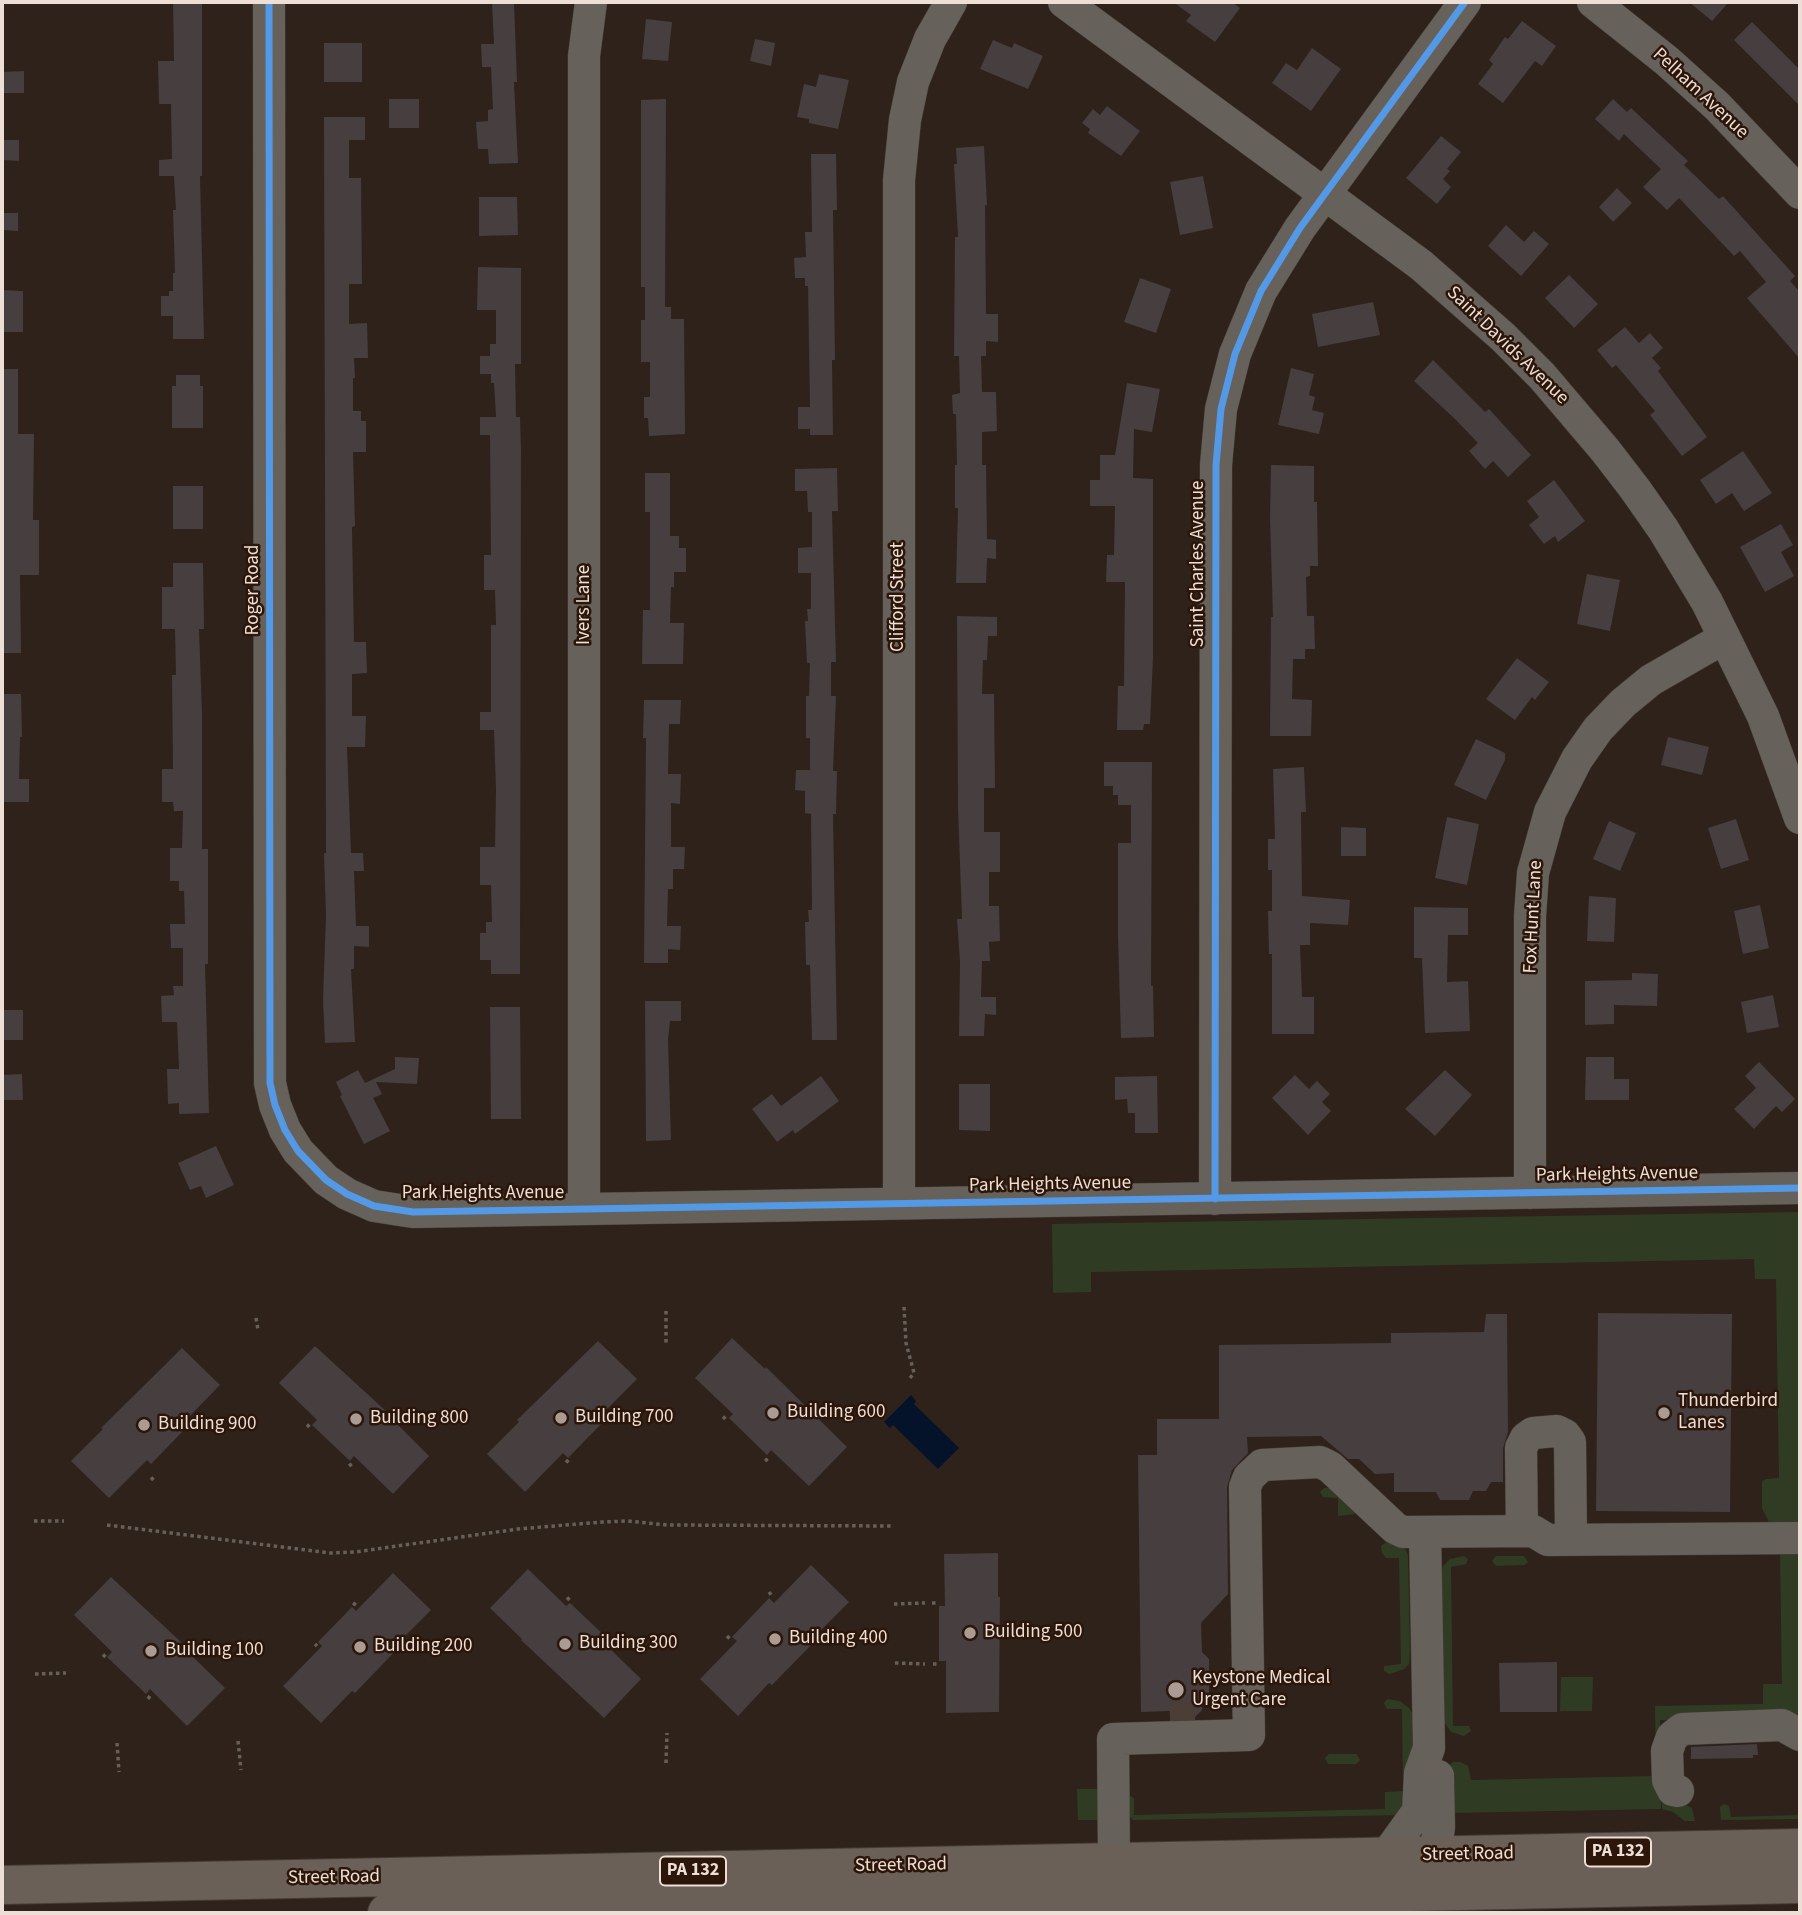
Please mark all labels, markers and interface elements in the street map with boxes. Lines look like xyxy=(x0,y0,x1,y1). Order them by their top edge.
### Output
street label: Pelham Avenue xyxy=(1647,44,1753,144)
street label: Saint Davids Avenue xyxy=(1441,282,1573,410)
street label: Saint Charles Avenue xyxy=(1188,481,1210,647)
street label: Clifford Street xyxy=(888,542,910,652)
street label: Roger Road xyxy=(243,545,265,635)
street label: Ivers Lane xyxy=(574,565,596,645)
street label: Fox Hunt Lane xyxy=(1520,860,1548,974)
street label: Park Heights Avenue xyxy=(1536,1162,1698,1188)
street label: Park Heights Avenue xyxy=(969,1172,1131,1198)
street label: Park Heights Avenue xyxy=(402,1183,564,1205)
place label: Thunderbird Lanes xyxy=(1678,1391,1778,1435)
place label: Building 600 xyxy=(787,1402,885,1424)
marker: Building 600 xyxy=(765,1405,781,1421)
marker: Thunderbird Lanes xyxy=(1656,1405,1672,1421)
place label: Building 700 xyxy=(575,1407,673,1429)
place label: Building 800 xyxy=(370,1408,468,1430)
marker: Building 700 xyxy=(553,1410,569,1426)
marker: Building 800 xyxy=(348,1411,364,1427)
place label: Building 900 xyxy=(158,1414,256,1436)
marker: Building 900 xyxy=(136,1417,152,1433)
place label: Building 500 xyxy=(984,1622,1082,1644)
marker: Building 500 xyxy=(962,1625,978,1641)
place label: Building 400 xyxy=(789,1628,887,1650)
marker: Building 400 xyxy=(767,1631,783,1647)
place label: Building 300 xyxy=(579,1633,677,1655)
place label: Building 200 xyxy=(374,1636,472,1658)
marker: Building 300 xyxy=(557,1636,573,1652)
marker: Building 200 xyxy=(352,1639,368,1655)
place label: Building 100 xyxy=(165,1640,263,1662)
marker: Building 100 xyxy=(143,1643,159,1659)
place label: Keystone Medical Urgent Care xyxy=(1192,1668,1330,1712)
marker: Keystone Medical Urgent Care xyxy=(1166,1680,1186,1700)
road number: PA 132 xyxy=(1585,1838,1651,1866)
street label: Street Road xyxy=(1422,1843,1514,1867)
street label: Street Road xyxy=(855,1854,947,1878)
road number: PA 132 xyxy=(660,1856,726,1885)
street label: Street Road xyxy=(288,1866,380,1890)

